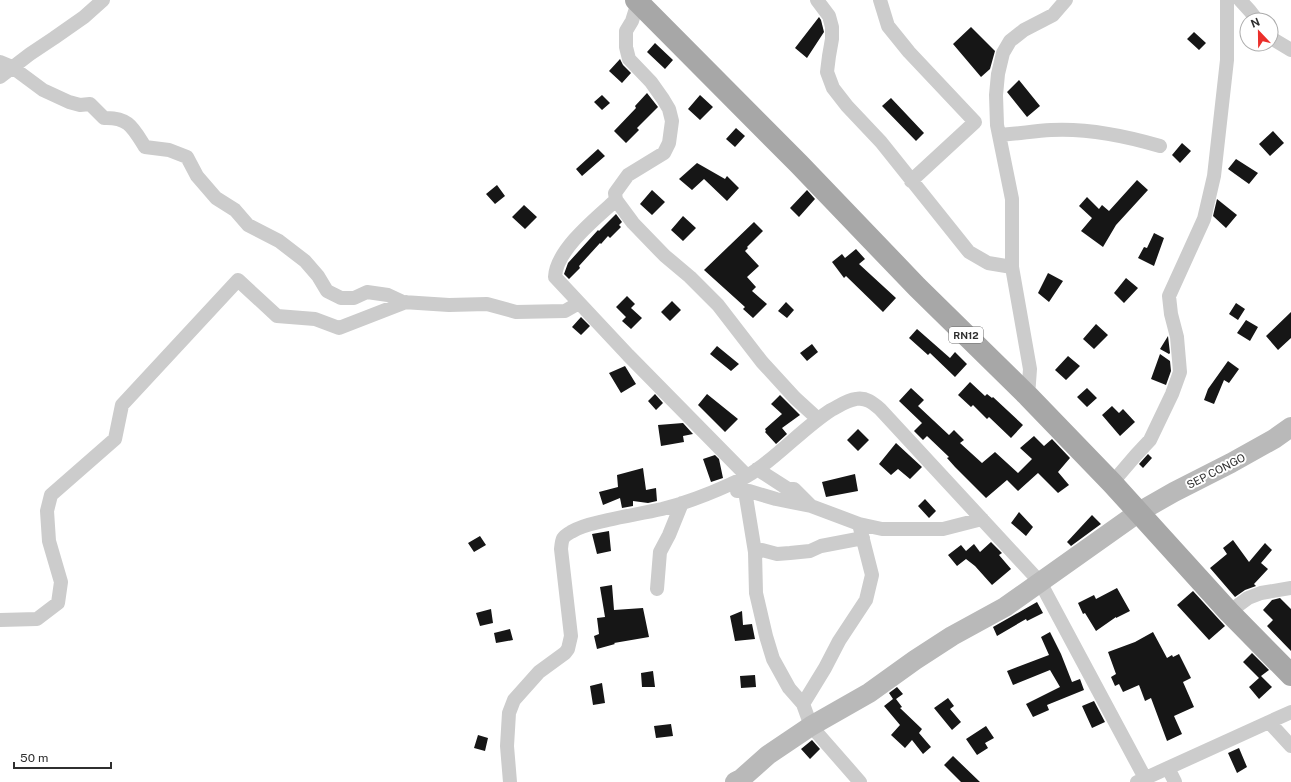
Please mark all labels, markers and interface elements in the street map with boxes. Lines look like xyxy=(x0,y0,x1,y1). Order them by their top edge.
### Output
north arrow xyxy=(1239,12,1279,52)
text: N xyxy=(1249,16,1261,30)
road number: RN12 xyxy=(949,327,983,343)
street label: SEP CONGO xyxy=(1185,451,1247,491)
scale bar xyxy=(14,744,111,770)
text: 50 m xyxy=(20,751,48,765)

